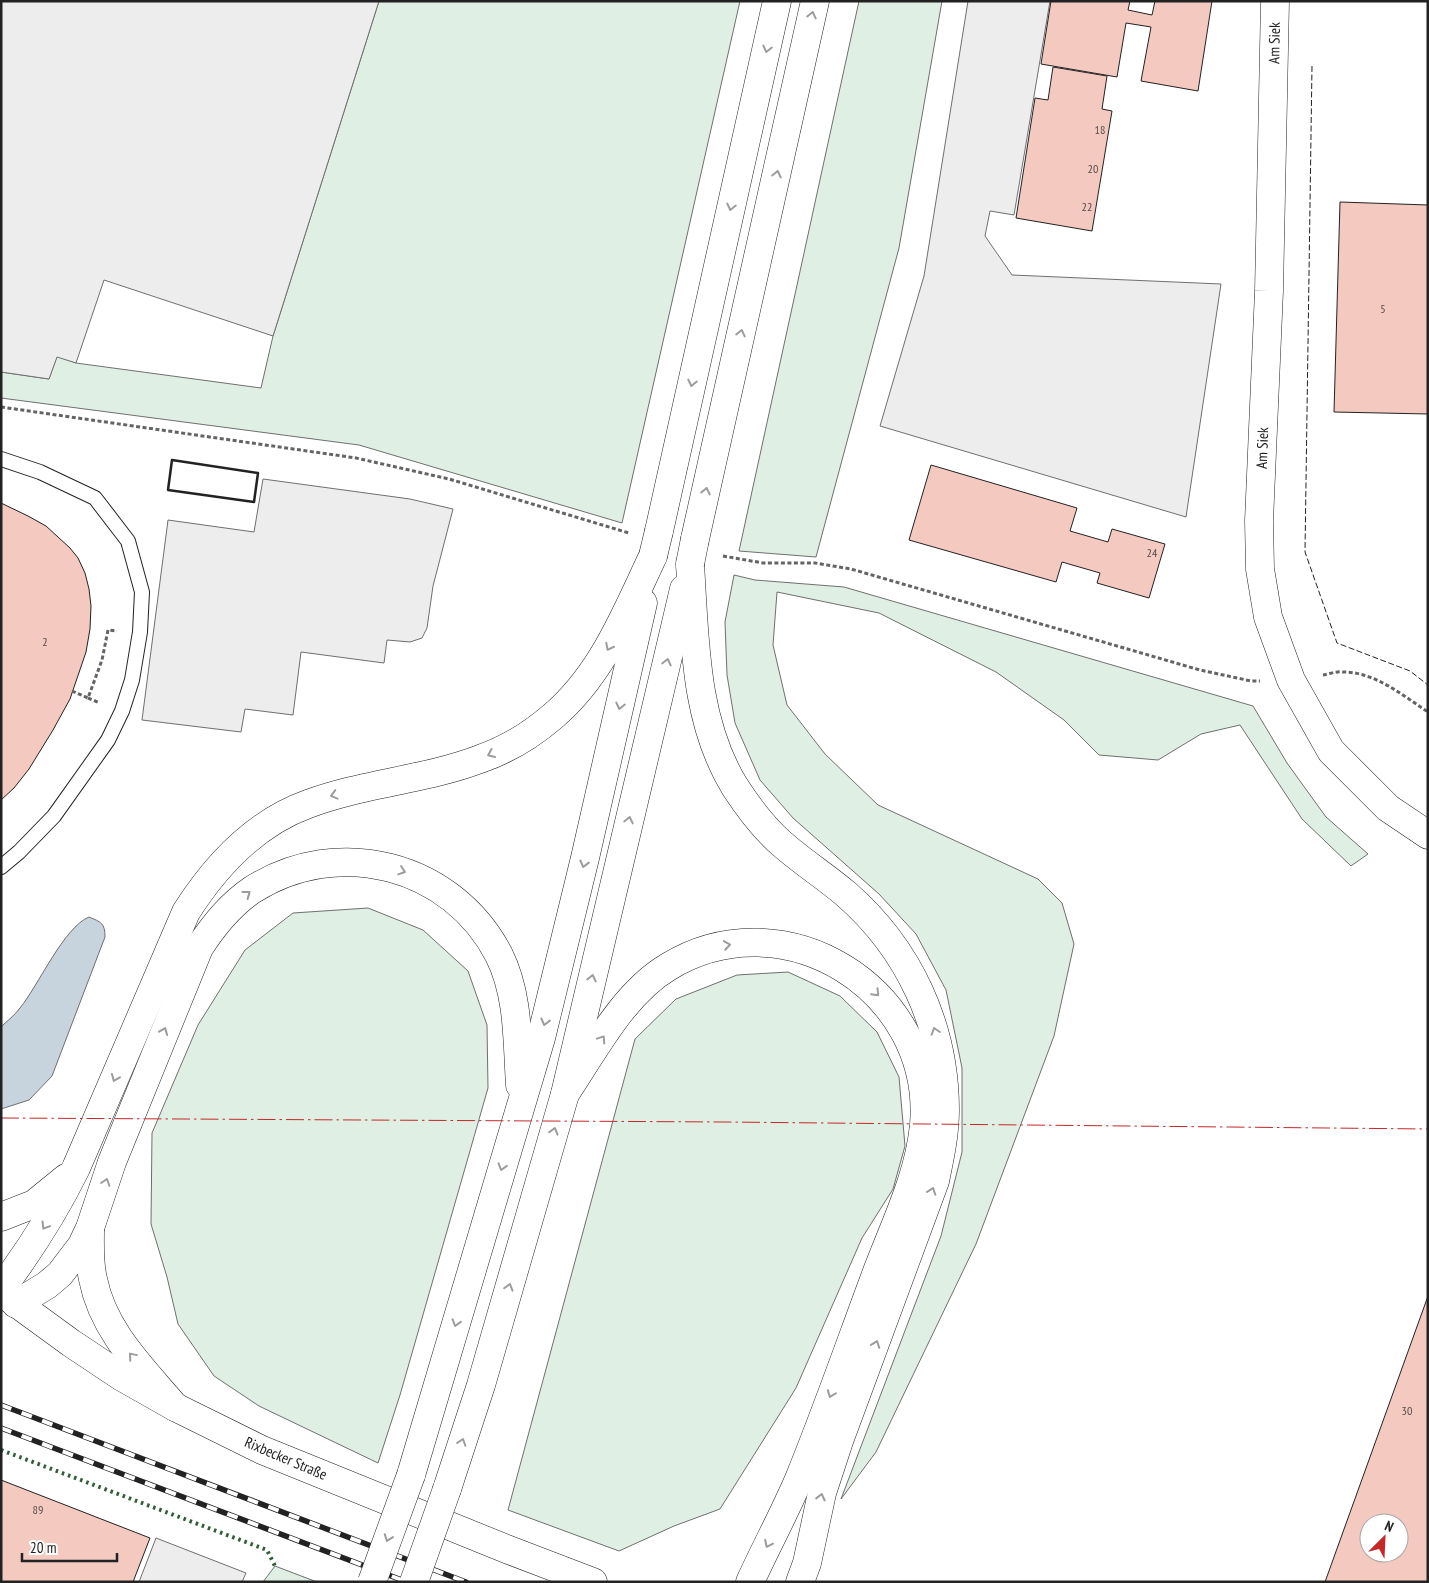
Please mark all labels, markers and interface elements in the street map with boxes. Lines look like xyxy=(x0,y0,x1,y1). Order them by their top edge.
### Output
one-way arrow xyxy=(806,11,817,20)
street label: Am Siek xyxy=(1264,22,1284,64)
one-way arrow xyxy=(762,44,772,53)
house number: 18 xyxy=(1095,122,1105,137)
house number: 20 xyxy=(1088,161,1098,176)
one-way arrow xyxy=(771,170,781,178)
house number: 22 xyxy=(1082,199,1092,214)
one-way arrow xyxy=(726,203,737,212)
house number: 5 xyxy=(1380,301,1386,316)
one-way arrow xyxy=(735,328,746,337)
one-way arrow xyxy=(687,379,698,388)
street label: Am Siek xyxy=(1252,427,1272,469)
one-way arrow xyxy=(700,487,711,496)
house number: 24 xyxy=(1147,545,1158,560)
house number: 2 xyxy=(42,634,48,649)
one-way arrow xyxy=(605,642,615,651)
one-way arrow xyxy=(661,657,672,666)
one-way arrow xyxy=(615,701,626,710)
one-way arrow xyxy=(487,748,496,759)
one-way arrow xyxy=(331,790,339,800)
one-way arrow xyxy=(623,816,634,825)
one-way arrow xyxy=(579,860,590,869)
one-way arrow xyxy=(397,866,405,876)
one-way arrow xyxy=(241,892,250,900)
one-way arrow xyxy=(724,940,732,951)
one-way arrow xyxy=(586,974,597,983)
one-way arrow xyxy=(870,988,879,997)
one-way arrow xyxy=(540,1017,551,1026)
one-way arrow xyxy=(158,1027,169,1036)
one-way arrow xyxy=(930,1028,940,1036)
one-way arrow xyxy=(596,1035,605,1045)
one-way arrow xyxy=(110,1073,121,1082)
one-way arrow xyxy=(549,1127,559,1135)
one-way arrow xyxy=(498,1162,508,1171)
one-way arrow xyxy=(100,1178,110,1187)
one-way arrow xyxy=(926,1188,936,1196)
one-way arrow xyxy=(41,1221,51,1230)
one-way arrow xyxy=(504,1283,514,1291)
one-way arrow xyxy=(452,1318,462,1326)
one-way arrow xyxy=(870,1340,880,1349)
one-way arrow xyxy=(129,1353,138,1362)
one-way arrow xyxy=(827,1389,837,1398)
house number: 30 xyxy=(1402,1403,1412,1418)
street label: Rixbecker Straße xyxy=(242,1432,330,1484)
one-way arrow xyxy=(456,1439,466,1447)
one-way arrow xyxy=(815,1492,826,1501)
house number: 89 xyxy=(33,1502,43,1517)
north arrow xyxy=(1359,1513,1409,1563)
text: N xyxy=(1382,1516,1396,1536)
scale bar xyxy=(22,1530,118,1562)
one-way arrow xyxy=(384,1533,394,1541)
text: 20 m xyxy=(30,1538,56,1557)
one-way arrow xyxy=(764,1539,774,1548)

